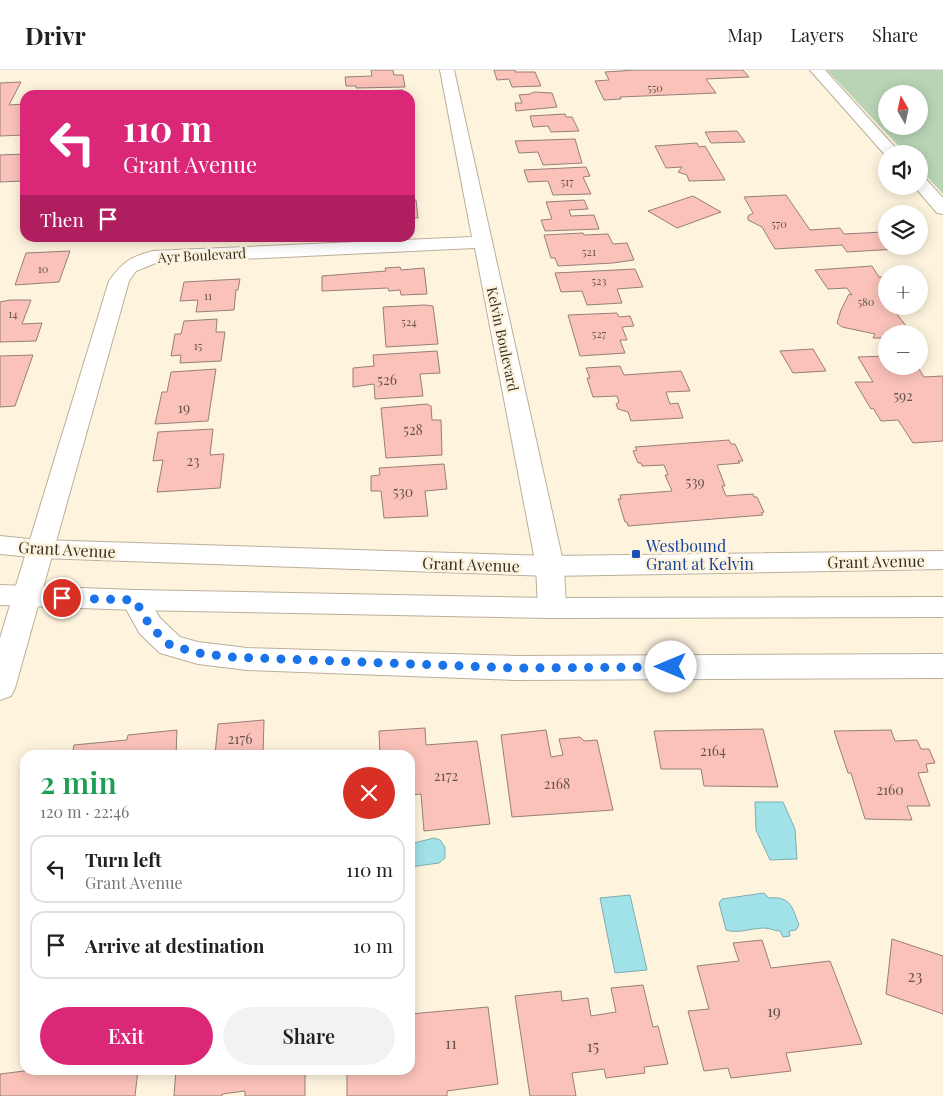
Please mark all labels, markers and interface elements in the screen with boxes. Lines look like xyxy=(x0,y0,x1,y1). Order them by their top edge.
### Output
text: Drivr xyxy=(25,19,86,51)
text: Map xyxy=(727,23,762,47)
text: Layers xyxy=(790,23,844,47)
text: Share xyxy=(872,23,918,47)
house number: 550 xyxy=(647,80,663,95)
north arrow xyxy=(878,85,928,135)
map controls xyxy=(878,85,928,375)
text: 110 m xyxy=(123,104,212,151)
icon: left xyxy=(40,110,105,175)
button: sound xyxy=(878,145,928,195)
text: Grant Avenue xyxy=(123,149,257,179)
house number: 517 xyxy=(560,174,574,189)
icon: arrive xyxy=(94,205,122,233)
button: layers xyxy=(878,205,928,255)
text: Then xyxy=(40,206,84,232)
house number: 570 xyxy=(771,216,787,231)
street label: Ayr Boulevard xyxy=(156,243,247,267)
house number: 521 xyxy=(582,244,596,259)
house number: 10 xyxy=(38,261,49,276)
button: + xyxy=(878,265,928,315)
house number: 523 xyxy=(592,273,606,288)
street label: Kelvin Boulevard xyxy=(483,285,523,393)
house number: 11 xyxy=(204,288,212,303)
house number: 580 xyxy=(858,294,875,309)
house number: 14 xyxy=(8,306,18,321)
house number: 524 xyxy=(401,314,417,329)
button: − xyxy=(878,325,928,375)
house number: 527 xyxy=(592,326,607,341)
house number: 15 xyxy=(194,338,203,353)
house number: 526 xyxy=(377,370,397,389)
house number: 592 xyxy=(893,386,913,405)
house number: 19 xyxy=(178,398,190,417)
house number: 528 xyxy=(403,420,423,439)
house number: 23 xyxy=(186,451,200,470)
house number: 539 xyxy=(685,472,705,491)
house number: 530 xyxy=(393,482,413,501)
place label: Westbound Grant at Kelvin xyxy=(645,535,754,574)
street label: Grant Avenue xyxy=(18,536,116,562)
marker: Westbound Grant at Kelvin xyxy=(630,548,642,560)
street label: Grant Avenue xyxy=(827,550,925,572)
street label: Grant Avenue xyxy=(422,552,520,576)
pin xyxy=(41,577,83,619)
icon: arrive xyxy=(48,584,76,612)
position arrow xyxy=(644,640,696,692)
house number: 2176 xyxy=(228,729,252,748)
house number: 2164 xyxy=(700,741,726,760)
text: 2 min xyxy=(40,762,117,802)
house number: 2172 xyxy=(434,766,458,785)
button: close xyxy=(343,767,395,819)
house number: 2168 xyxy=(544,774,570,793)
house number: 2160 xyxy=(876,780,904,799)
text: 120 m · 22:46 xyxy=(40,801,129,822)
text: Turn left xyxy=(85,846,162,872)
icon: left xyxy=(42,855,70,883)
text: 110 m xyxy=(346,856,393,882)
text: Grant Avenue xyxy=(85,872,183,893)
icon: arrive xyxy=(42,931,70,959)
text: Arrive at destination xyxy=(85,932,265,958)
text: 10 m xyxy=(353,932,393,958)
house number: 23 xyxy=(908,965,922,986)
house number: 19 xyxy=(767,1000,781,1021)
button: Exit xyxy=(40,1007,213,1065)
button: Share xyxy=(223,1007,395,1065)
house number: 11 xyxy=(445,1032,457,1053)
house number: 15 xyxy=(587,1035,599,1056)

